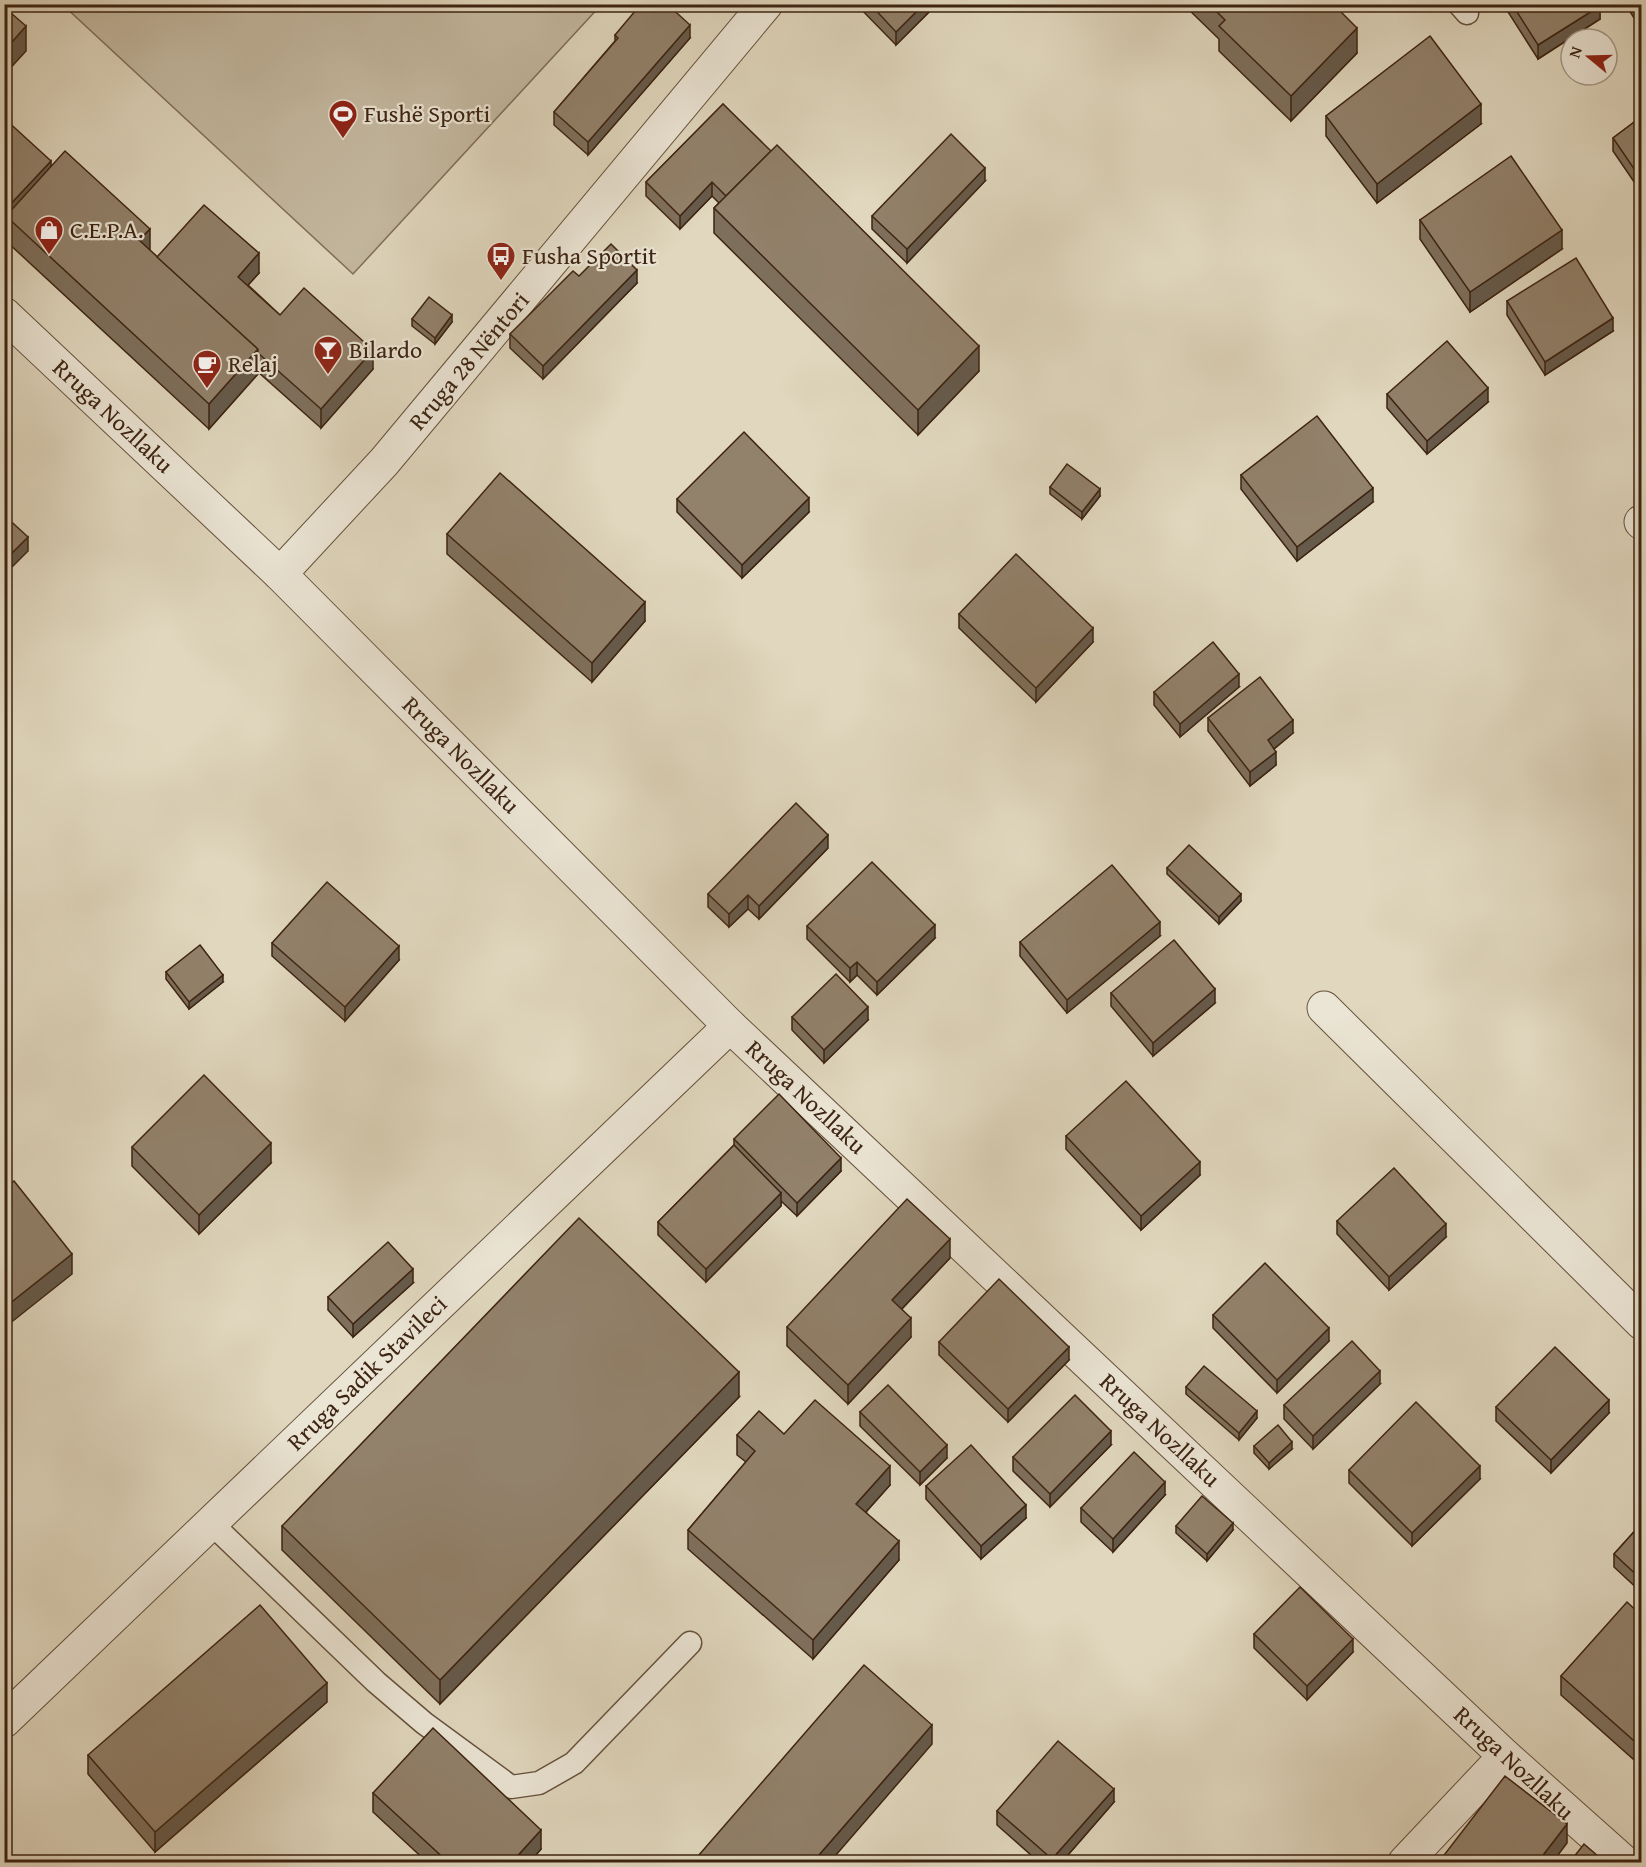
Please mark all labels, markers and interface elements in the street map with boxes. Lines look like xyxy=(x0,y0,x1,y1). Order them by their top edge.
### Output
north arrow xyxy=(1559,27,1619,87)
text: N xyxy=(1562,43,1588,61)
place label: Fushë Sporti xyxy=(364,96,491,131)
sports icon: Fushë Sporti xyxy=(327,98,359,140)
place label: C.E.P.A. xyxy=(70,212,144,247)
shop icon: C.E.P.A. xyxy=(33,214,65,256)
place label: Fusha Sportit xyxy=(522,238,657,273)
bus stop icon: Fusha Sportit xyxy=(485,240,517,282)
street label: Rruga 28 Nëntori xyxy=(400,284,537,438)
place label: Bilardo xyxy=(349,332,422,367)
bar icon: Bilardo xyxy=(312,334,344,376)
place label: Relaj xyxy=(228,346,278,381)
cafe icon: Relaj xyxy=(191,348,223,390)
street label: Rruga Nozllaku xyxy=(45,350,181,481)
street label: Rruga Nozllaku xyxy=(395,688,528,821)
street label: Rruga Nozllaku xyxy=(738,1031,874,1162)
street label: Rruga Sadik Stavileci xyxy=(279,1287,455,1458)
street label: Rruga Nozllaku xyxy=(1092,1364,1228,1495)
street label: Rruga Nozllaku xyxy=(1446,1697,1582,1828)

